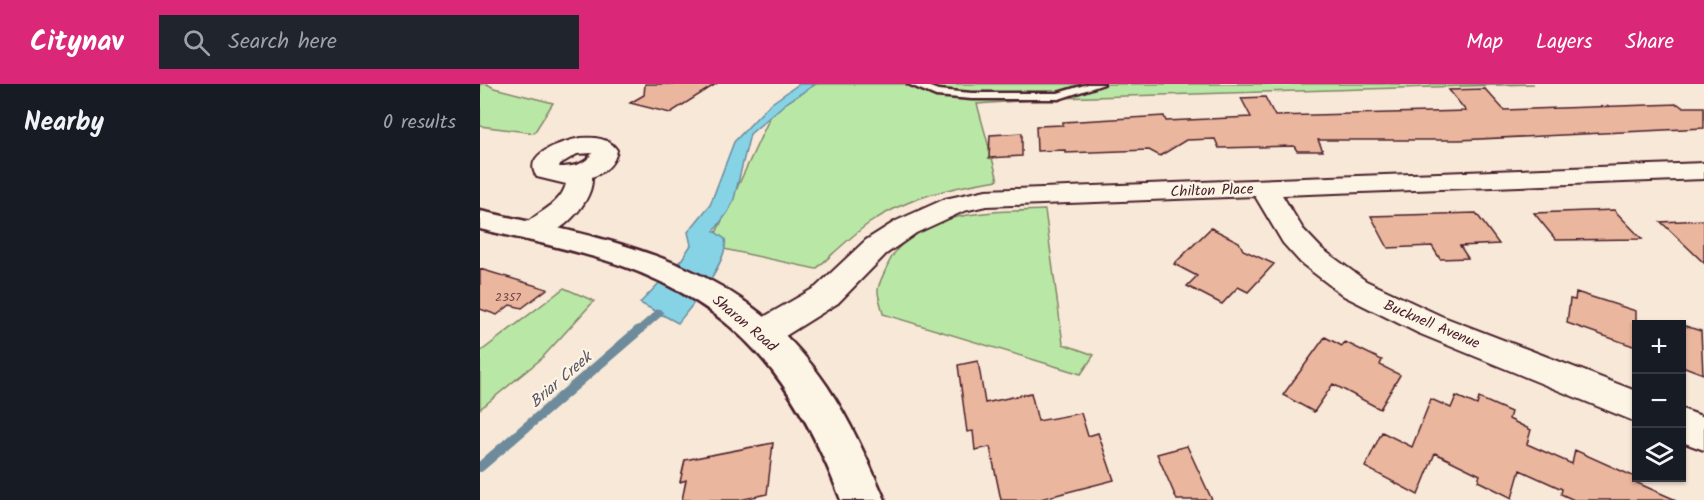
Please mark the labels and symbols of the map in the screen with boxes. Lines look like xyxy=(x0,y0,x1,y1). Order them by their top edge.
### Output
street label: Chilton Place xyxy=(1170,178,1254,204)
house number: 2357 xyxy=(495,288,521,307)
street label: Sharon Road xyxy=(706,289,783,359)
street label: Bucknell Avenue xyxy=(1380,294,1484,356)
water label: Briar Creek xyxy=(524,344,599,414)

